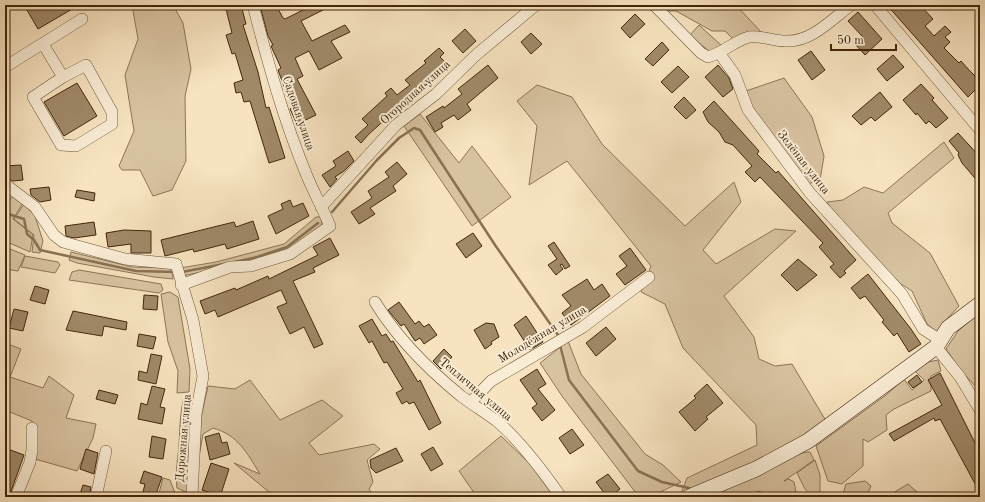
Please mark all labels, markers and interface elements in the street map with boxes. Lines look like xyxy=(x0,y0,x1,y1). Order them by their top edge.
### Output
scale bar xyxy=(831,26,896,52)
text: 50 m xyxy=(837,34,864,47)
street label: Огородная улица xyxy=(378,58,453,127)
street label: Садовая улица xyxy=(280,75,316,152)
street label: Зелёная улица xyxy=(775,128,832,197)
street label: Молодёжная улица xyxy=(496,304,589,366)
street label: Тепличная улица xyxy=(437,356,514,424)
street label: Дорожная улица xyxy=(174,393,194,483)

